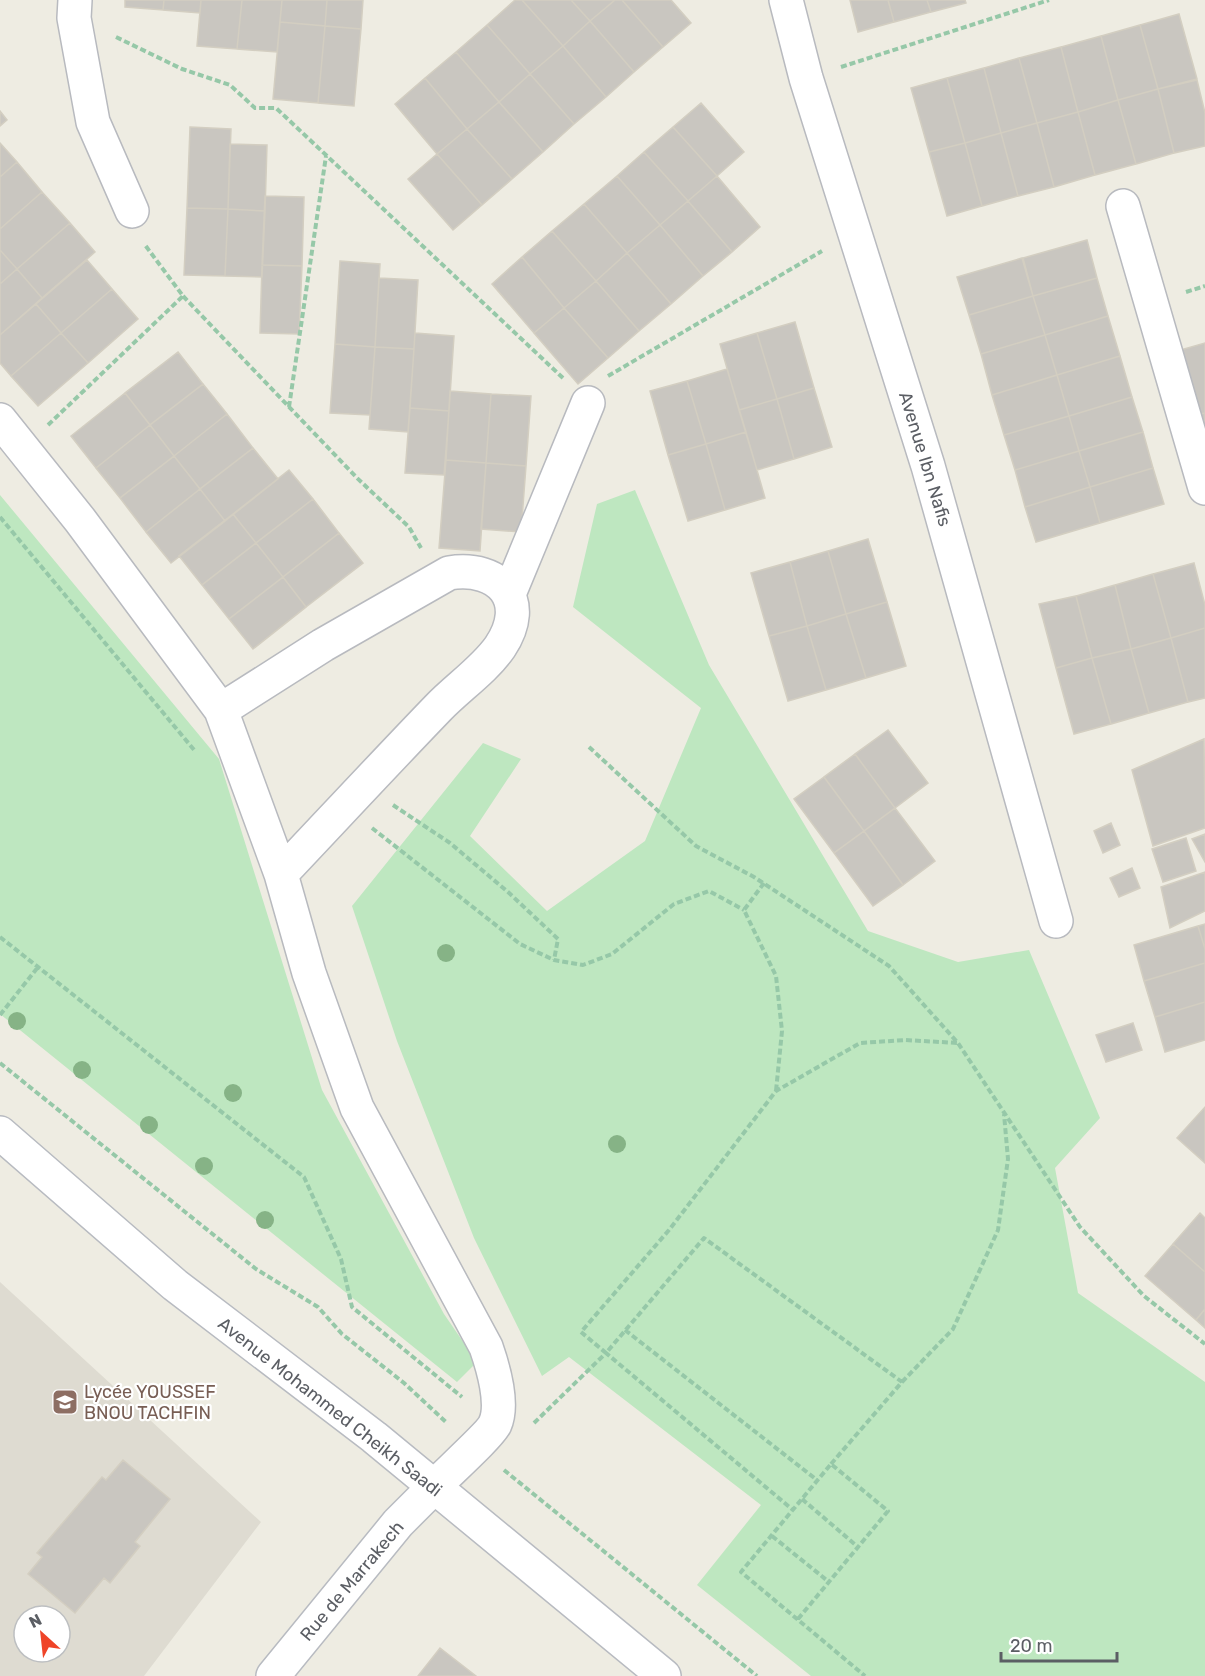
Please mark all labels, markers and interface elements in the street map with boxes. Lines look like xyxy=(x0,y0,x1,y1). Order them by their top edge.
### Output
street label: Avenue Ibn Nafis xyxy=(894,389,956,529)
street label: Avenue Mohammed Cheikh Saadi xyxy=(214,1313,446,1501)
place label: Lycée YOUSSEF BNOU TACHFIN xyxy=(84,1381,216,1424)
school or university icon: Lycée YOUSSEF BNOU TACHFIN xyxy=(50,1387,80,1417)
street label: Rue de Marrakech xyxy=(295,1517,409,1645)
north arrow xyxy=(12,1604,72,1664)
text: N xyxy=(26,1610,45,1632)
scale bar xyxy=(1001,1625,1116,1663)
text: 20 m xyxy=(1010,1635,1052,1657)

